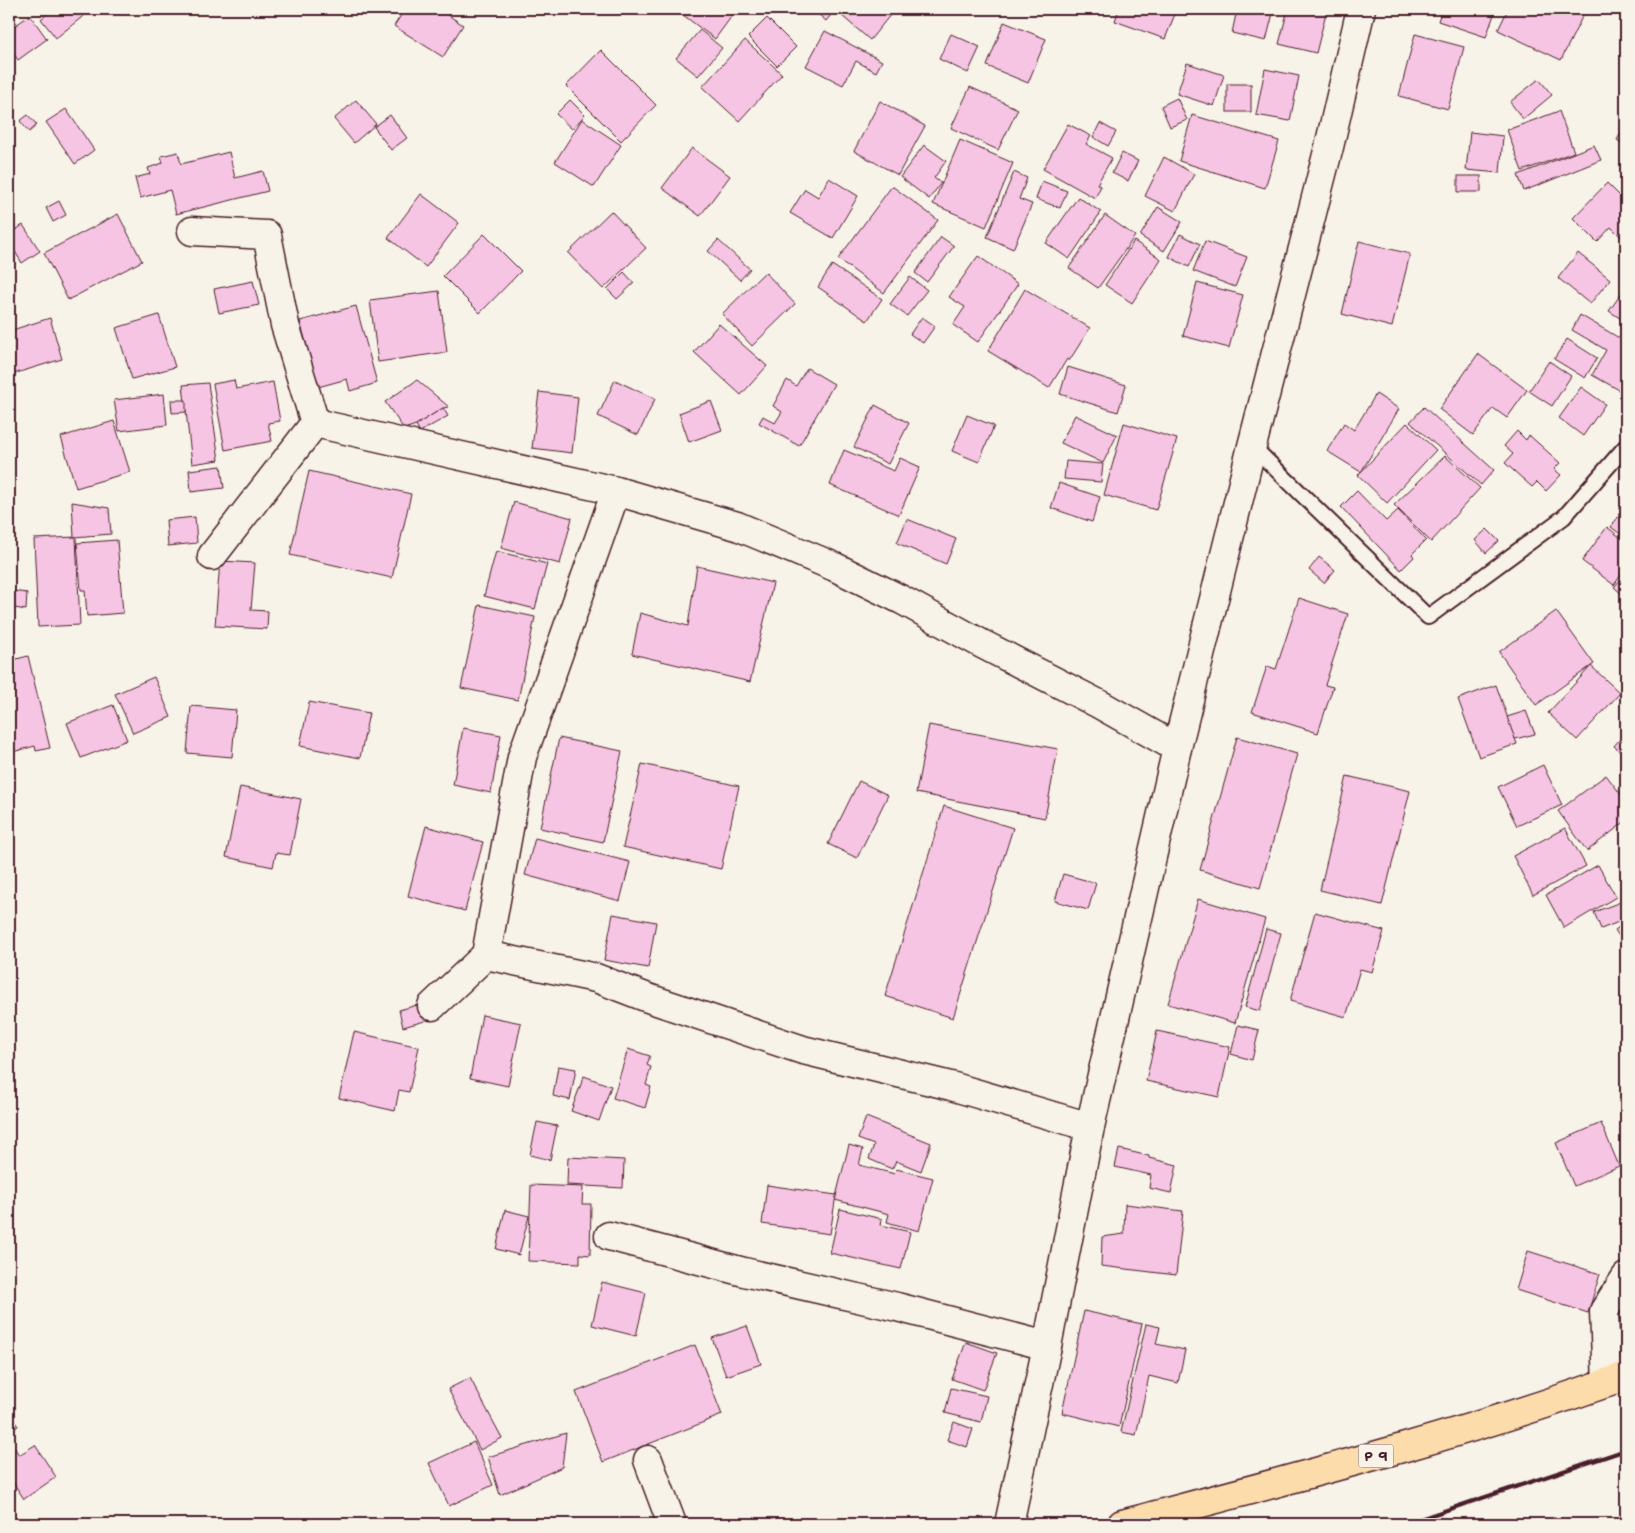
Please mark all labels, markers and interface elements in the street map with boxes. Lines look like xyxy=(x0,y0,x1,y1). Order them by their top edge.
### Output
road number: P 9 xyxy=(1358,1444,1394,1468)

